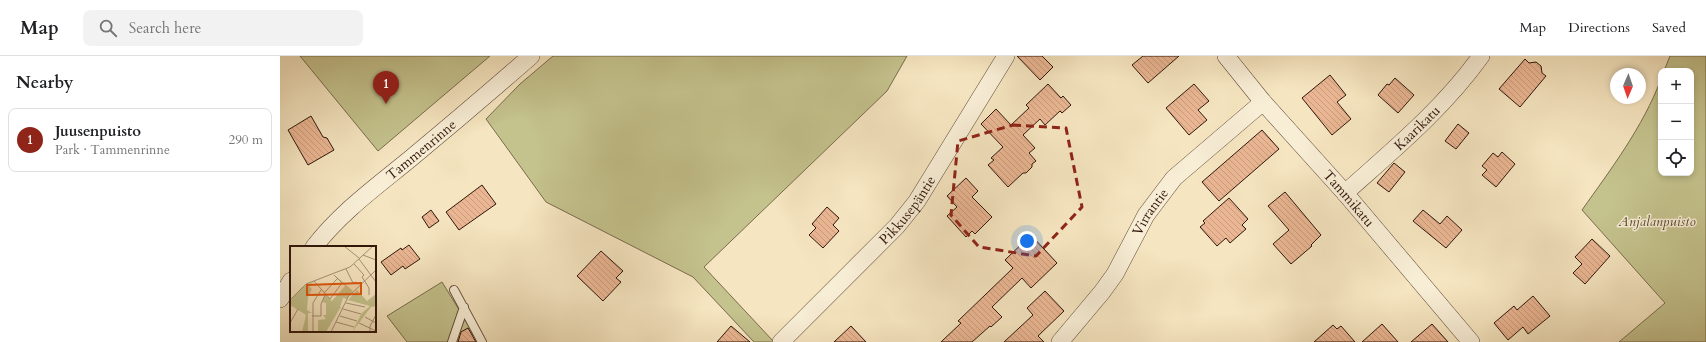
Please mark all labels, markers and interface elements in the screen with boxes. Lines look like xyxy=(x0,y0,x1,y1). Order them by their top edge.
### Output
search box xyxy=(83,10,363,46)
text: Map xyxy=(20,15,59,41)
icon: search xyxy=(97,17,119,39)
text: Search here xyxy=(129,18,201,38)
text: Map xyxy=(1520,18,1546,37)
text: Directions xyxy=(1568,18,1630,37)
text: Saved xyxy=(1652,18,1686,37)
north arrow xyxy=(1610,68,1646,104)
map controls xyxy=(1658,68,1694,176)
button: + xyxy=(1658,68,1694,104)
text: Nearby xyxy=(16,71,73,94)
pin: 1 xyxy=(373,71,399,104)
street label: Kaarikatu xyxy=(1390,101,1444,155)
button: − xyxy=(1658,104,1694,140)
street label: Tammenrinne xyxy=(382,115,460,184)
text: Juusenpuisto xyxy=(55,121,141,141)
text: 1 xyxy=(27,131,33,149)
text: 290 m xyxy=(229,131,263,149)
button: locate xyxy=(1658,140,1694,176)
text: Park · Tammenrinne xyxy=(55,141,170,159)
street label: Tammikatu xyxy=(1319,166,1379,231)
street label: Pikkusepäntie xyxy=(875,172,940,248)
street label: Virrantie xyxy=(1127,184,1173,239)
park label: Anjalanpuisto xyxy=(1617,212,1696,231)
your location xyxy=(1017,231,1037,251)
inset map xyxy=(290,246,376,332)

